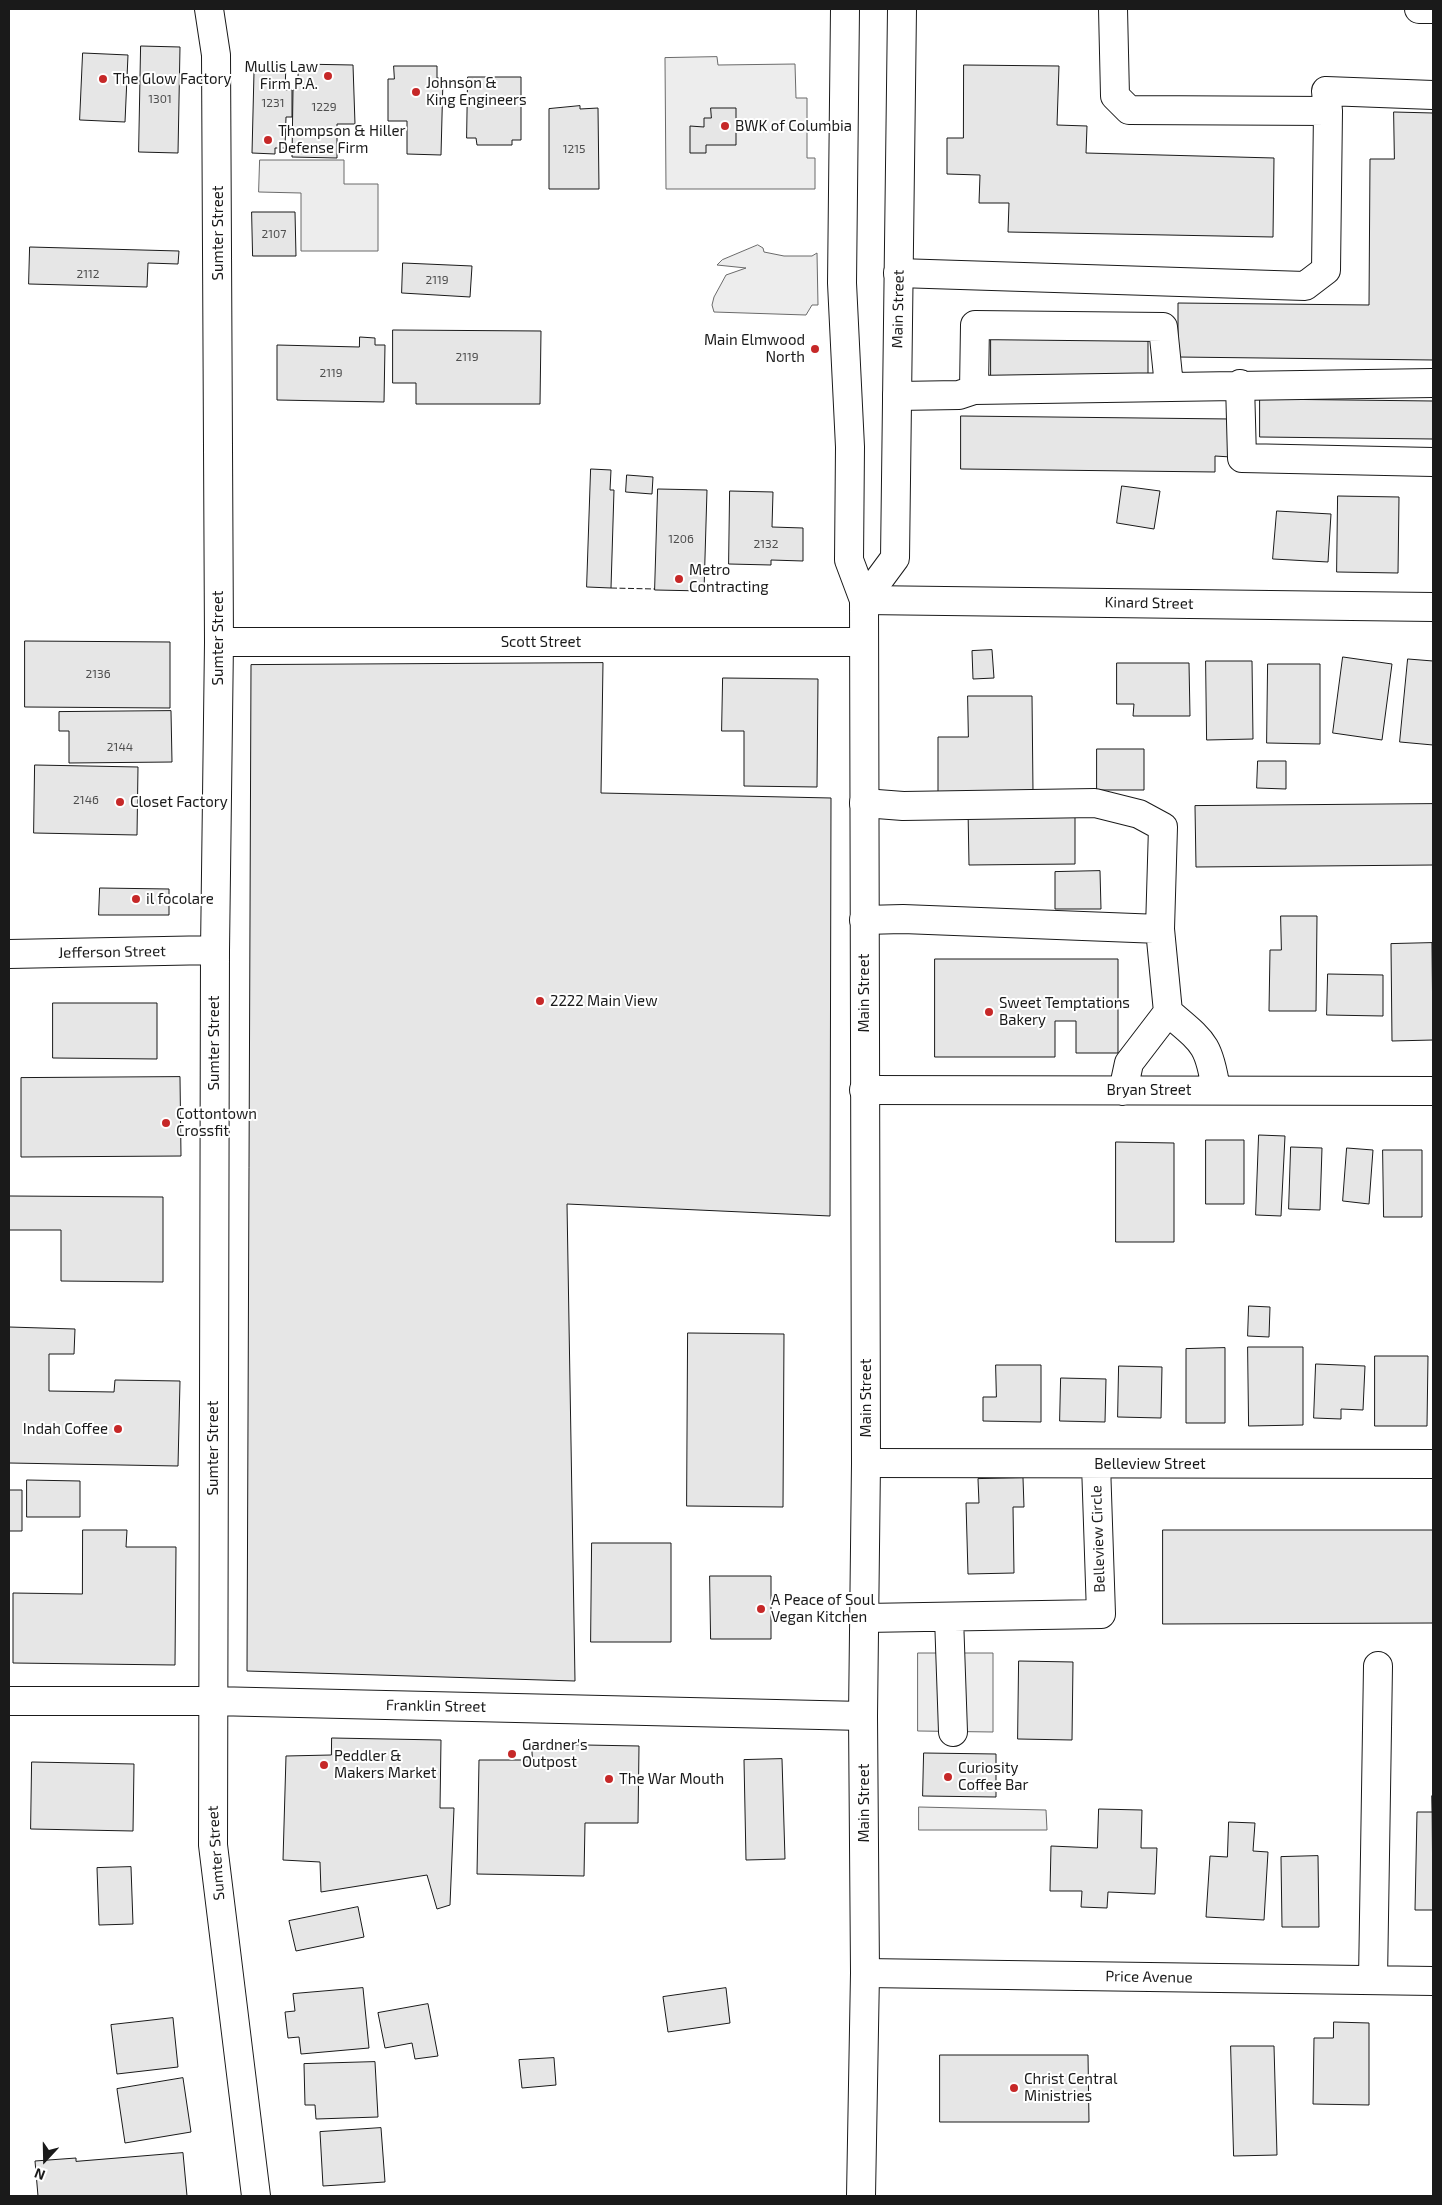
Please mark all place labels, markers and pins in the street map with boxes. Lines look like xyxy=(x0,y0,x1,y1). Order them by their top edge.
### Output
place label: Mullis Law Firm P.A. xyxy=(244,58,318,93)
place label: The Glow Factory xyxy=(113,70,231,88)
marker: Mullis Law Firm P.A. xyxy=(322,70,334,82)
marker: The Glow Factory xyxy=(97,73,109,85)
place label: Johnson & King Engineers xyxy=(426,74,527,109)
marker: Johnson & King Engineers xyxy=(410,86,422,98)
place label: BWK of Columbia xyxy=(735,117,852,135)
marker: BWK of Columbia xyxy=(719,120,731,132)
place label: Thompson & Hiller Defense Firm xyxy=(278,122,406,157)
marker: Thompson & Hiller Defense Firm xyxy=(262,134,274,146)
place label: Main Elmwood North xyxy=(704,331,805,366)
marker: Main Elmwood North xyxy=(809,343,821,355)
place label: Metro Contracting xyxy=(689,561,769,596)
marker: Metro Contracting xyxy=(673,573,685,585)
place label: Closet Factory xyxy=(130,793,228,811)
marker: Closet Factory xyxy=(114,796,126,808)
place label: il focolare xyxy=(146,890,214,908)
marker: il focolare xyxy=(130,893,142,905)
place label: 2222 Main View xyxy=(550,992,658,1010)
place label: Sweet Temptations Bakery xyxy=(999,994,1130,1029)
marker: 2222 Main View xyxy=(534,995,546,1007)
marker: Sweet Temptations Bakery xyxy=(983,1006,995,1018)
place label: Cottontown Crossfit xyxy=(176,1105,257,1140)
marker: Cottontown Crossfit xyxy=(160,1117,172,1129)
place label: Indah Coffee xyxy=(23,1420,108,1438)
marker: Indah Coffee xyxy=(112,1423,124,1435)
place label: A Peace of Soul Vegan Kitchen xyxy=(771,1591,875,1626)
marker: A Peace of Soul Vegan Kitchen xyxy=(755,1603,767,1615)
place label: Gardner's Outpost xyxy=(522,1736,588,1771)
place label: Peddler & Makers Market xyxy=(334,1747,436,1782)
marker: Gardner's Outpost xyxy=(506,1748,518,1760)
marker: Peddler & Makers Market xyxy=(318,1759,330,1771)
place label: Curiosity Coffee Bar xyxy=(958,1759,1029,1794)
place label: The War Mouth xyxy=(619,1770,724,1788)
marker: Curiosity Coffee Bar xyxy=(942,1771,954,1783)
marker: The War Mouth xyxy=(603,1773,615,1785)
place label: Christ Central Ministries xyxy=(1024,2070,1117,2105)
marker: Christ Central Ministries xyxy=(1008,2082,1020,2094)

